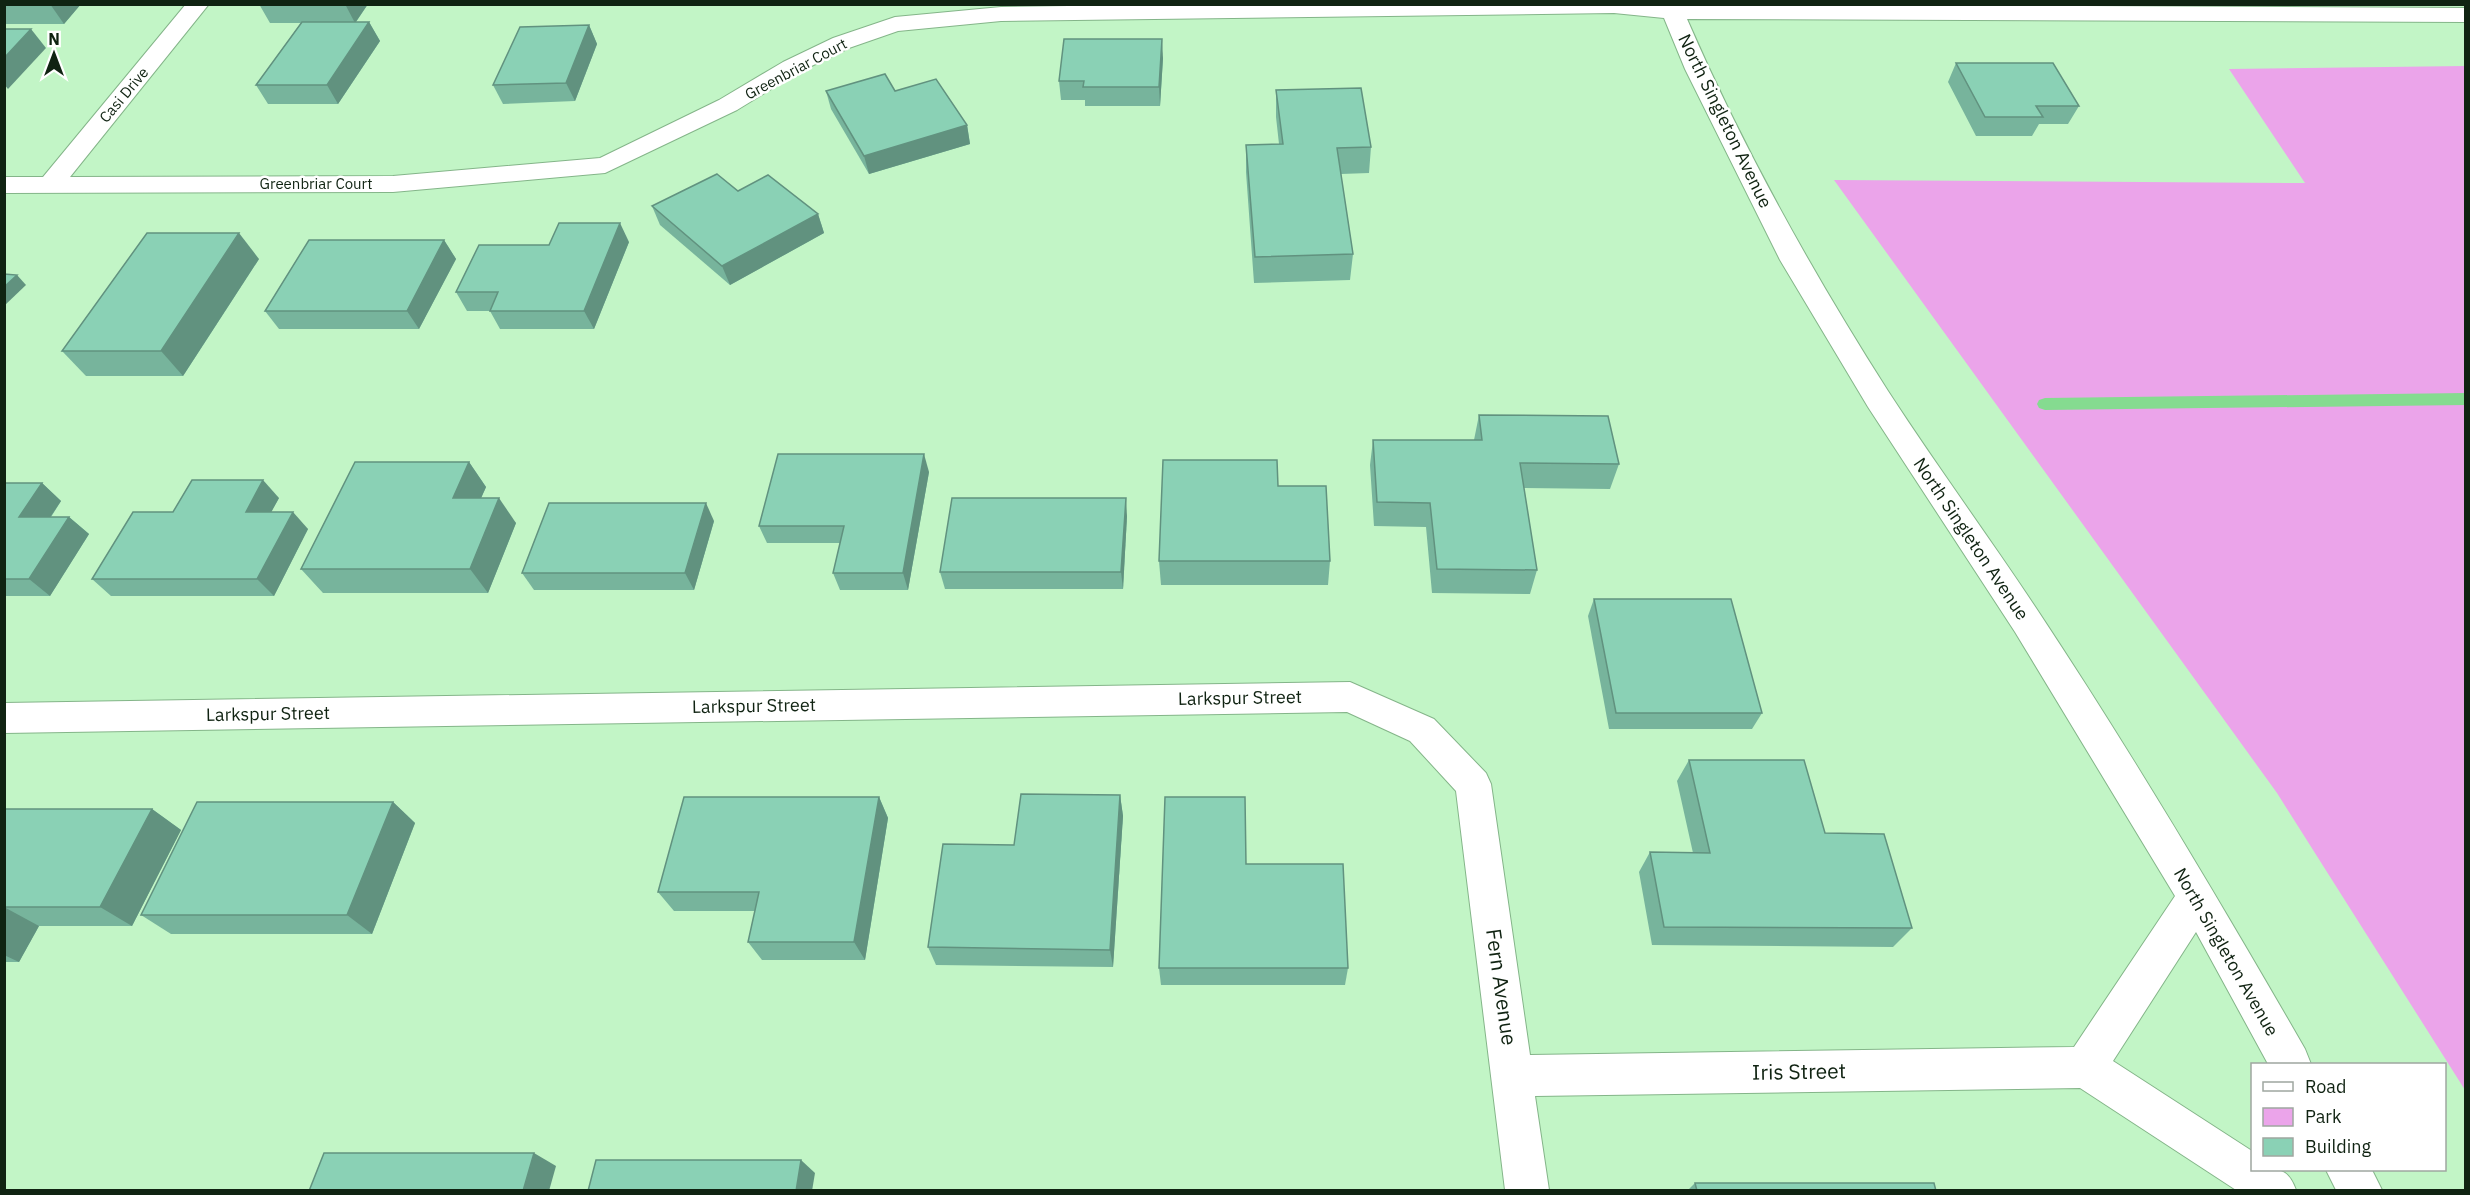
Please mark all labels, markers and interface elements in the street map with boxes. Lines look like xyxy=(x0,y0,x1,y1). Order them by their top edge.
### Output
north arrow xyxy=(24,24,84,84)
text: N xyxy=(48,29,60,49)
street label: North Singleton Avenue xyxy=(1673,30,1778,212)
street label: Greenbriar Court xyxy=(741,34,850,103)
street label: Casi Drive xyxy=(95,63,152,126)
street label: Greenbriar Court xyxy=(260,174,372,193)
street label: North Singleton Avenue xyxy=(1909,453,2034,624)
street label: Larkspur Street xyxy=(1178,685,1302,710)
street label: Larkspur Street xyxy=(692,693,816,718)
street label: Larkspur Street xyxy=(206,701,330,726)
street label: North Singleton Avenue xyxy=(2169,863,2284,1040)
street label: Fern Avenue xyxy=(1480,927,1524,1047)
street label: Iris Street xyxy=(1752,1056,1846,1086)
legend xyxy=(2251,1063,2446,1171)
text: Road xyxy=(2305,1075,2346,1098)
text: Park xyxy=(2305,1105,2342,1128)
text: Building xyxy=(2305,1135,2372,1158)

